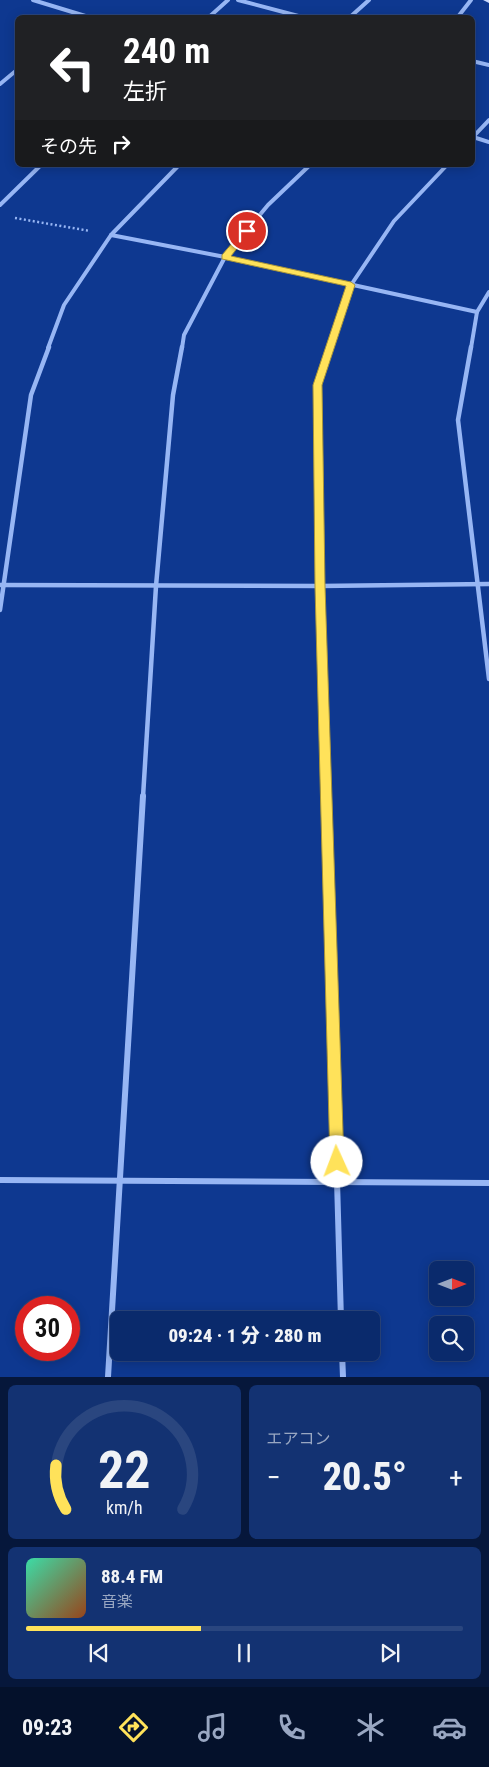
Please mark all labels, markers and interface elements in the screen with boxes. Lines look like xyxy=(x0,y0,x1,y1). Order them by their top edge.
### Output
text: 240 m xyxy=(123,31,210,72)
icon: left xyxy=(40,35,105,100)
text: 左折 xyxy=(123,79,167,104)
icon: right xyxy=(107,130,135,158)
text: その先 xyxy=(40,135,97,158)
pin xyxy=(226,210,268,252)
icon: arrive xyxy=(233,217,261,245)
position arrow xyxy=(310,1135,362,1187)
north arrow xyxy=(429,1261,474,1306)
map controls xyxy=(429,1261,474,1361)
speed limit sign: 30 xyxy=(15,1296,80,1361)
button: search xyxy=(429,1316,474,1361)
text: 09:24 · 1 分 · 280 m xyxy=(168,1324,322,1347)
text: エアコン xyxy=(267,1429,331,1448)
text: 22 xyxy=(98,1440,151,1501)
text: 20.5° xyxy=(323,1455,407,1499)
text: − xyxy=(267,1461,281,1494)
text: + xyxy=(449,1461,463,1494)
text: km/h xyxy=(106,1497,143,1518)
text: 88.4 FM xyxy=(101,1565,163,1588)
text: 音楽 xyxy=(101,1592,133,1611)
icon: previous xyxy=(85,1639,113,1667)
icon: pause xyxy=(230,1639,258,1667)
icon: next xyxy=(376,1639,404,1667)
icon: directions xyxy=(116,1710,151,1745)
icon: music xyxy=(195,1710,230,1745)
icon: phone xyxy=(274,1710,309,1745)
icon: climate xyxy=(353,1710,388,1745)
icon: car xyxy=(432,1710,467,1745)
text: 09:23 xyxy=(22,1715,72,1740)

